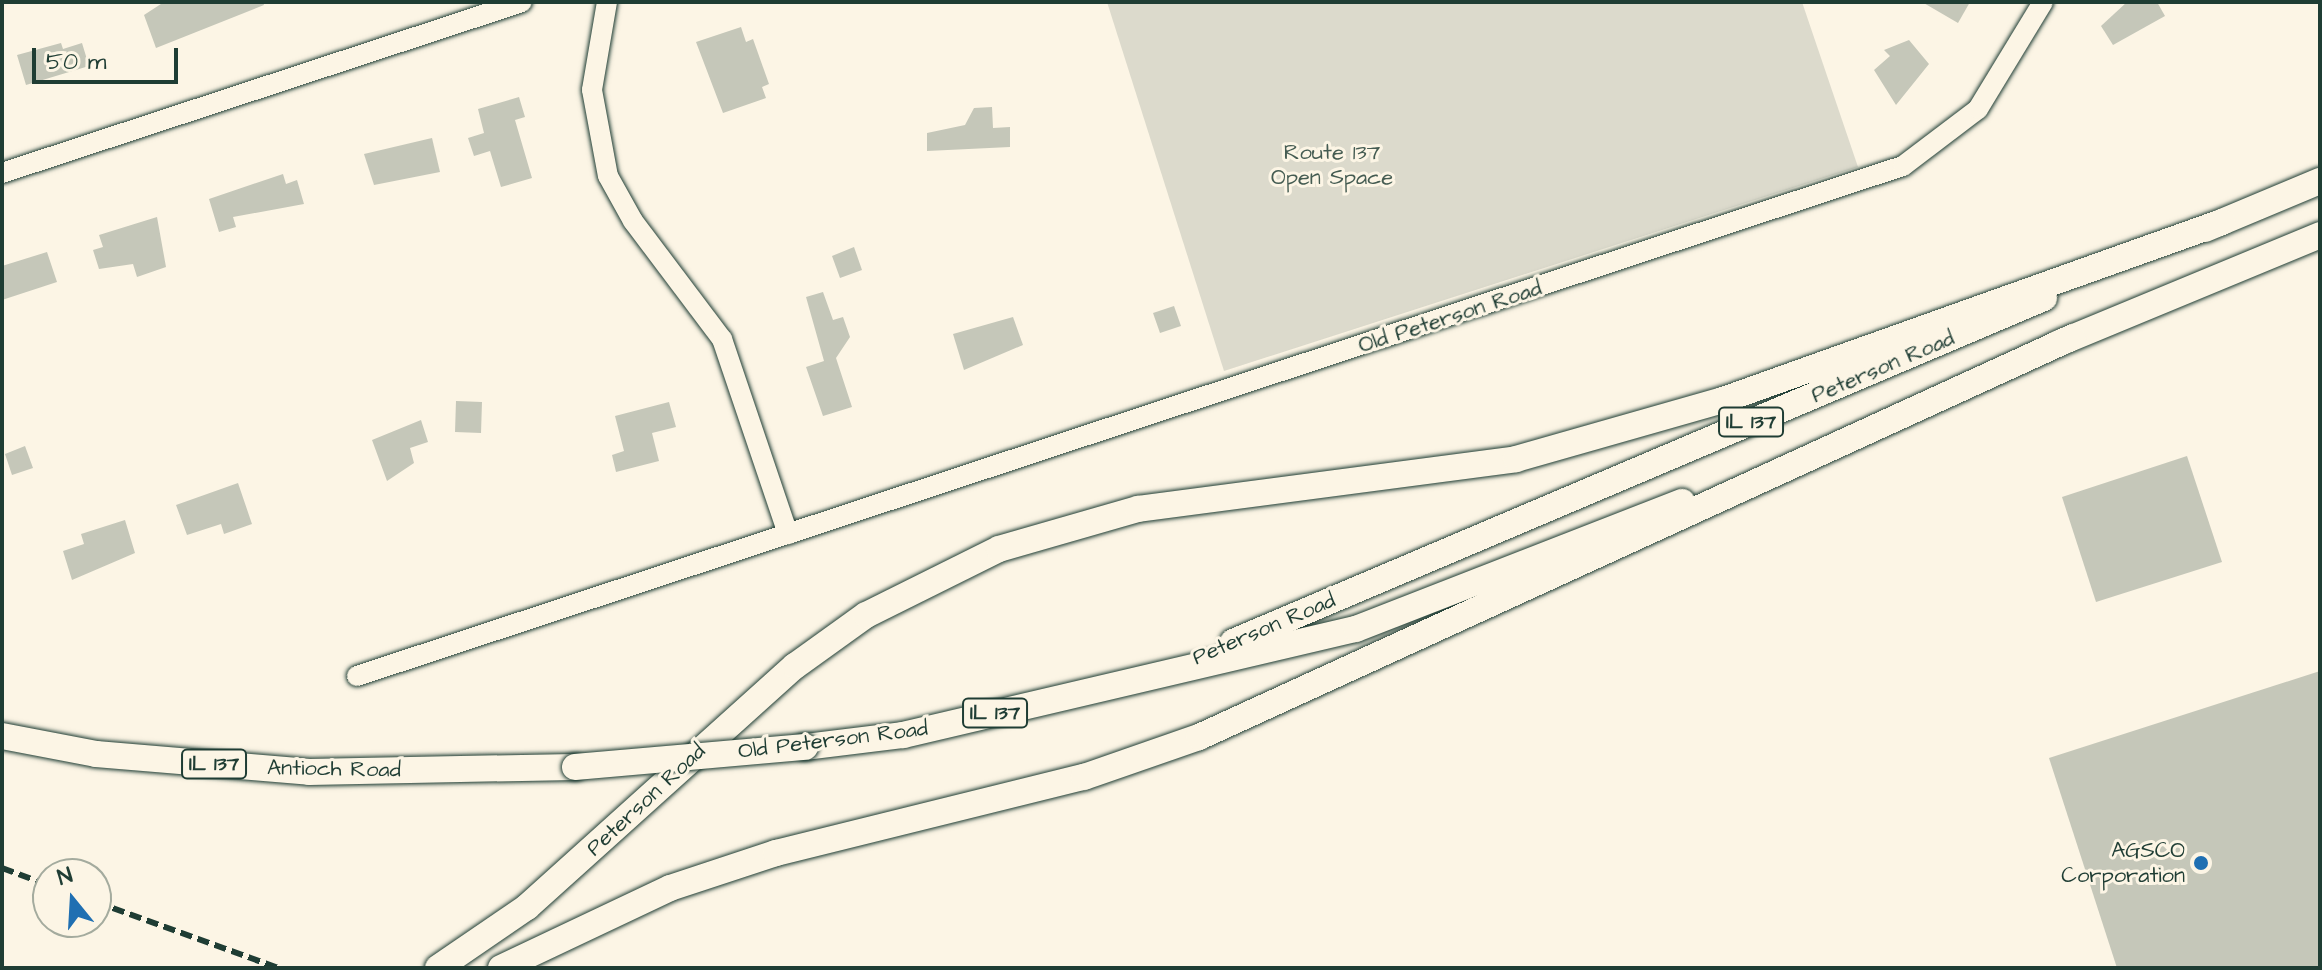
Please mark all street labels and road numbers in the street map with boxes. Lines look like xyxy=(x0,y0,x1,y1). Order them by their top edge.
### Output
street label: Old Peterson Road xyxy=(1355,275,1545,359)
street label: Peterson Road xyxy=(1808,325,1958,409)
road number: IL 137 xyxy=(1717,406,1785,438)
street label: Peterson Road xyxy=(1189,587,1339,671)
road number: IL 137 xyxy=(961,697,1029,729)
street label: Old Peterson Road xyxy=(737,715,929,765)
street label: Peterson Road xyxy=(581,738,711,862)
road number: IL 137 xyxy=(180,748,248,780)
street label: Antioch Road xyxy=(267,755,401,783)

